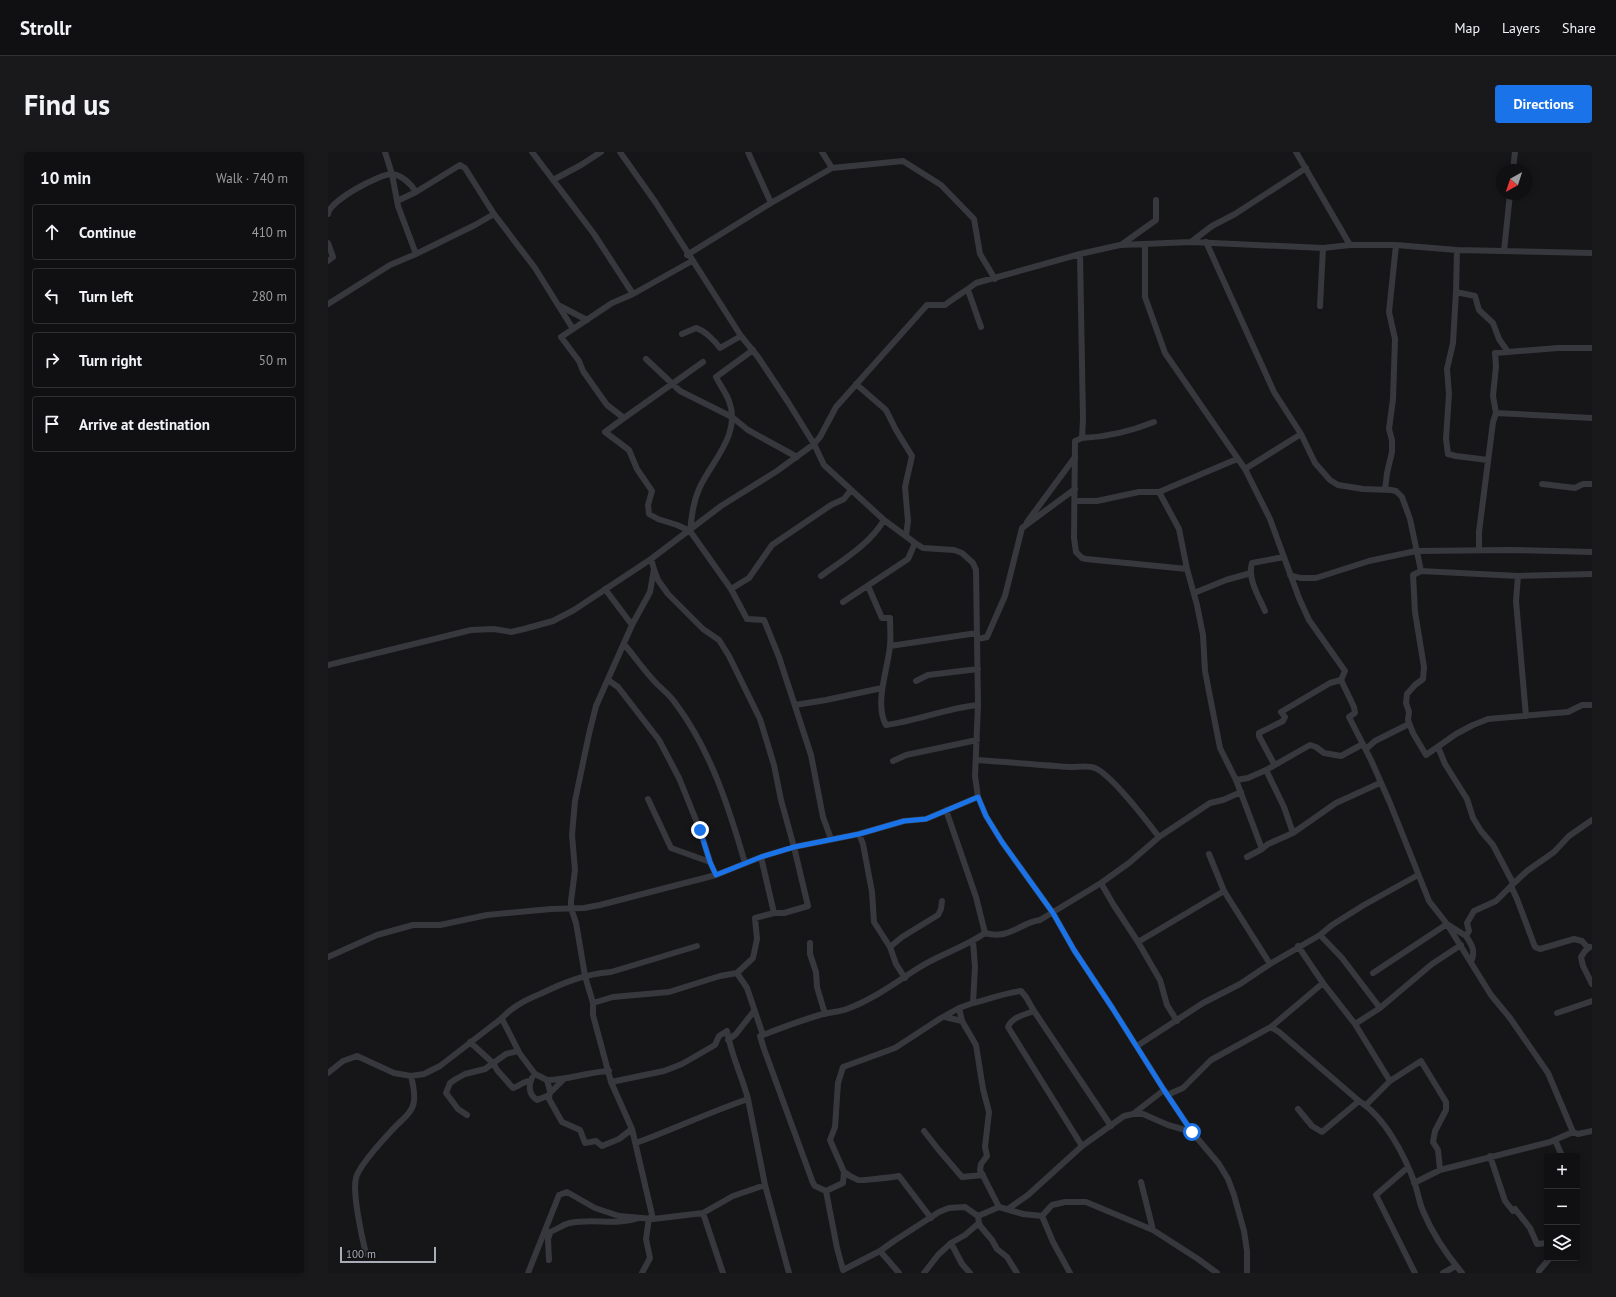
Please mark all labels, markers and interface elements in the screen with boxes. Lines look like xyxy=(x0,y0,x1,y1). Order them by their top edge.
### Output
text: Strollr xyxy=(20,16,71,40)
text: Map xyxy=(1454,19,1480,37)
text: Layers xyxy=(1502,19,1540,37)
text: Share xyxy=(1562,19,1596,37)
button: Directions xyxy=(1495,85,1592,123)
text: Find us xyxy=(24,86,110,123)
north arrow xyxy=(1496,164,1532,200)
text: 10 min xyxy=(40,167,91,189)
text: Walk · 740 m xyxy=(216,170,288,187)
icon: ahead xyxy=(41,221,63,243)
text: Continue xyxy=(79,223,136,242)
text: 410 m xyxy=(252,224,287,241)
icon: left xyxy=(41,285,63,307)
text: Turn left xyxy=(79,287,133,306)
text: 280 m xyxy=(252,288,287,305)
icon: right xyxy=(41,349,63,371)
text: Turn right xyxy=(79,351,142,370)
text: 50 m xyxy=(259,352,287,369)
icon: arrive xyxy=(41,413,63,435)
text: Arrive at destination xyxy=(79,415,210,434)
route end xyxy=(691,821,709,839)
route start xyxy=(1183,1123,1201,1141)
map controls xyxy=(1544,1153,1580,1261)
button: + xyxy=(1544,1153,1580,1189)
button: − xyxy=(1544,1189,1580,1225)
button: layers xyxy=(1544,1225,1580,1261)
scale bar xyxy=(340,1245,436,1264)
text: 100 m xyxy=(346,1247,376,1261)

